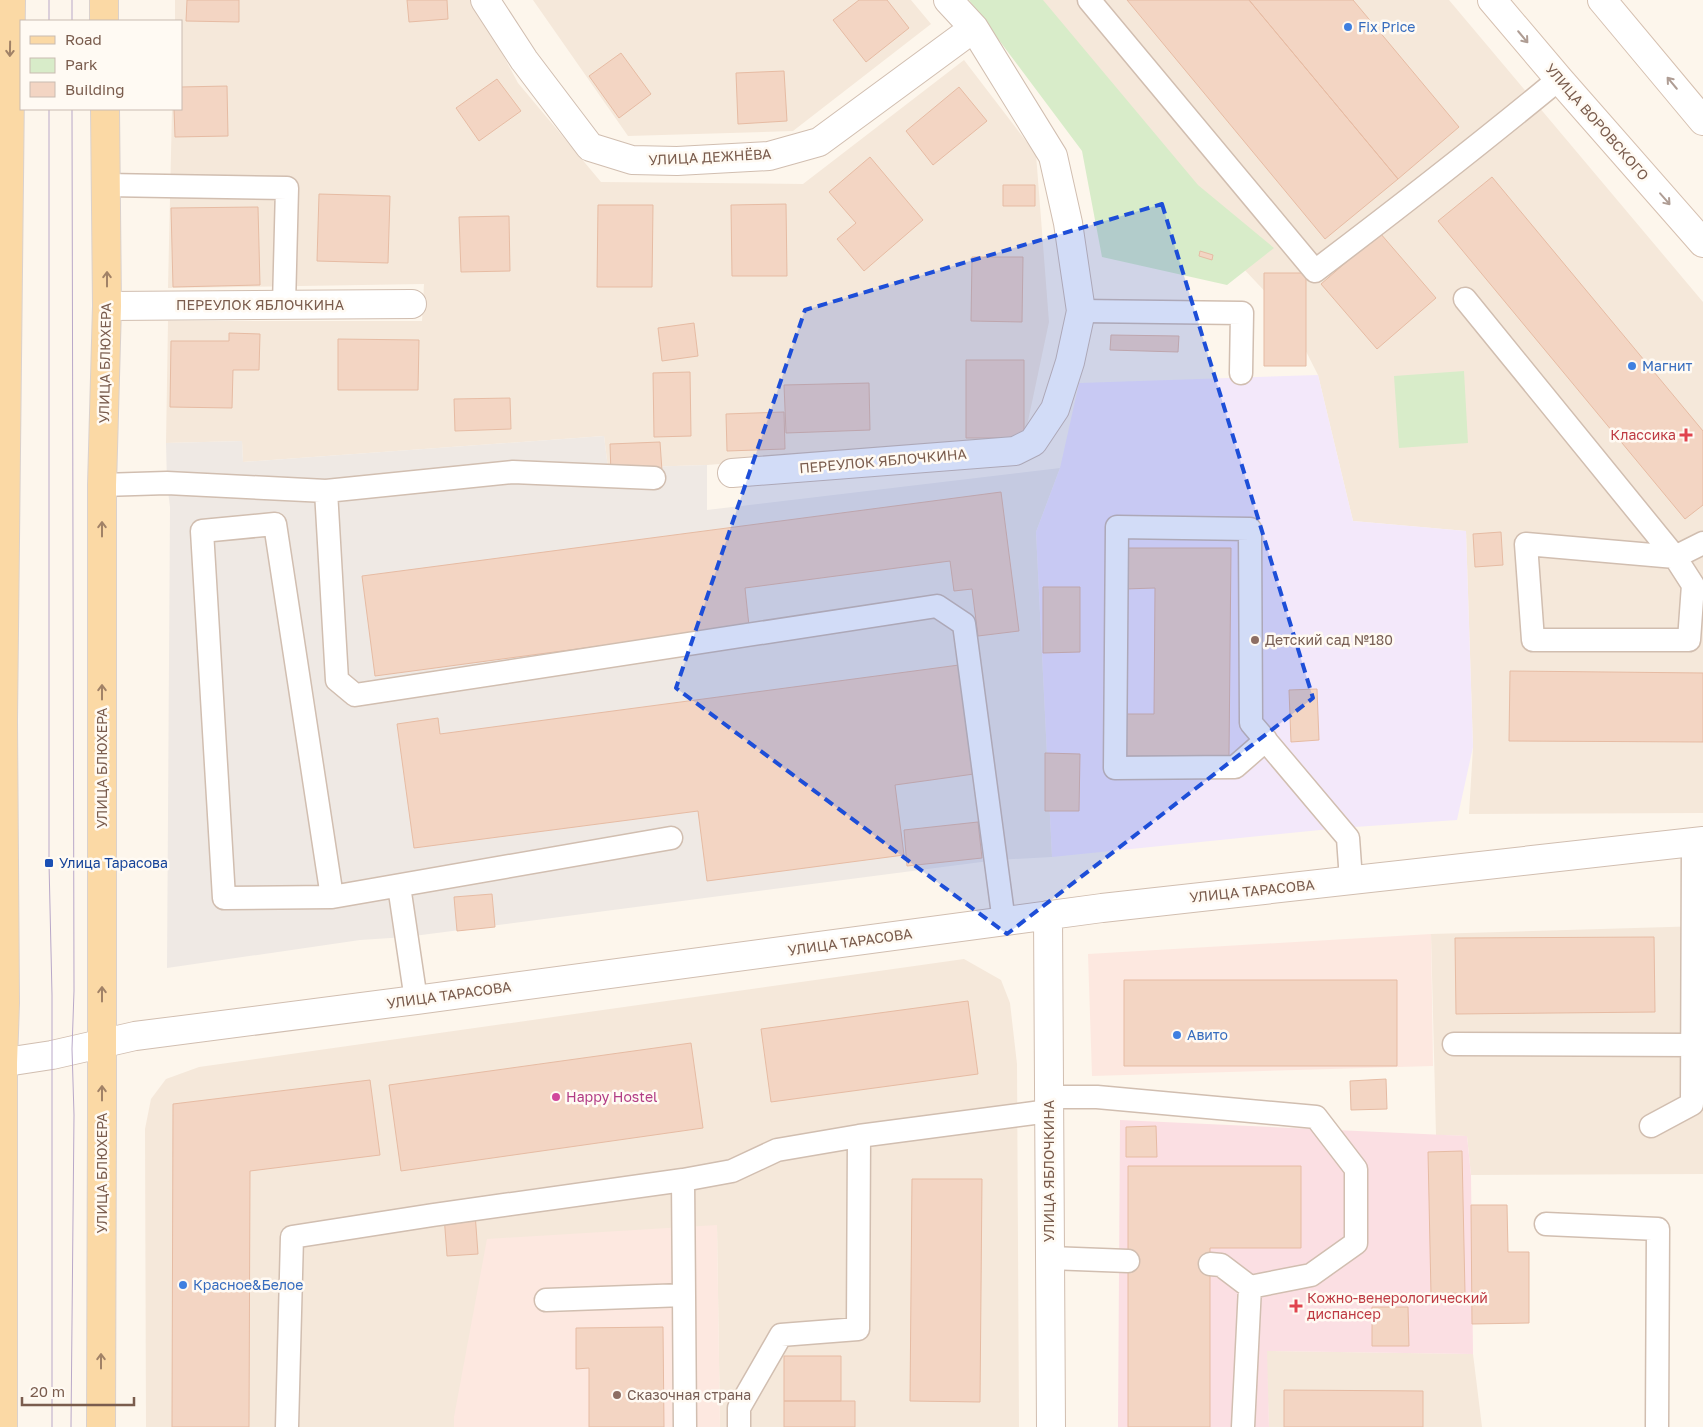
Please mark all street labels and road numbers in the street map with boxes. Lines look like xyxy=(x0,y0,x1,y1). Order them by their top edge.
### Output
street label: УЛИЦА ВОРОВСКОГО xyxy=(1542,60,1653,183)
street label: УЛИЦА ДЕЖНЁВА xyxy=(648,145,772,168)
street label: ПЕРЕУЛОК ЯБЛОЧКИНА xyxy=(176,296,345,313)
street label: УЛИЦА БЛЮХЕРА xyxy=(95,302,114,424)
street label: ПЕРЕУЛОК ЯБЛОЧКИНА xyxy=(798,445,968,476)
street label: УЛИЦА БЛЮХЕРА xyxy=(93,707,110,828)
street label: УЛИЦА ТАРАСОВА xyxy=(1189,875,1316,906)
street label: УЛИЦА ТАРАСОВА xyxy=(787,924,914,959)
street label: УЛИЦА ТАРАСОВА xyxy=(386,977,513,1012)
street label: УЛИЦА ЯБЛОЧКИНА xyxy=(1040,1099,1057,1242)
street label: УЛИЦА БЛЮХЕРА xyxy=(93,1112,110,1233)

